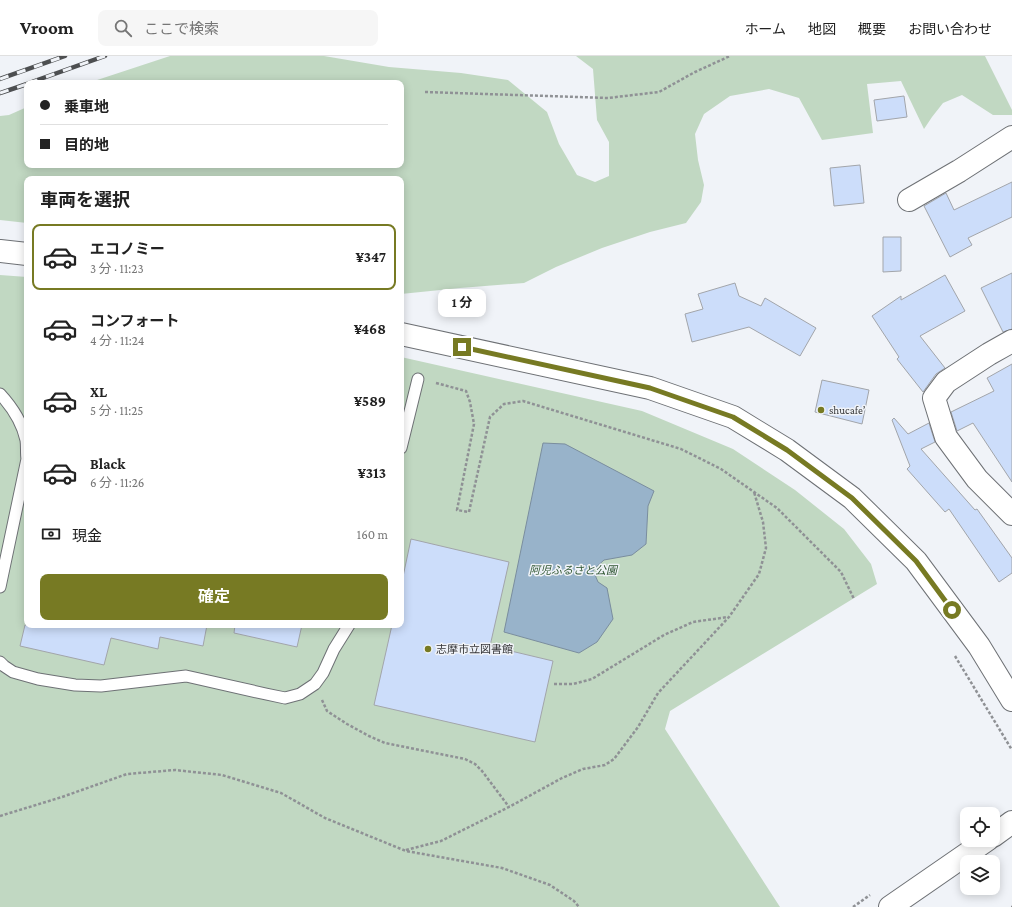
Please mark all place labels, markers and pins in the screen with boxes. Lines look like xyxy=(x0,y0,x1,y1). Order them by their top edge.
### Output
place label: shucafe’ xyxy=(829,404,866,416)
marker: shucafe’ xyxy=(816,405,826,415)
place label: 志摩市立図書館 xyxy=(436,643,513,655)
marker: 志摩市立図書館 xyxy=(423,644,433,654)

